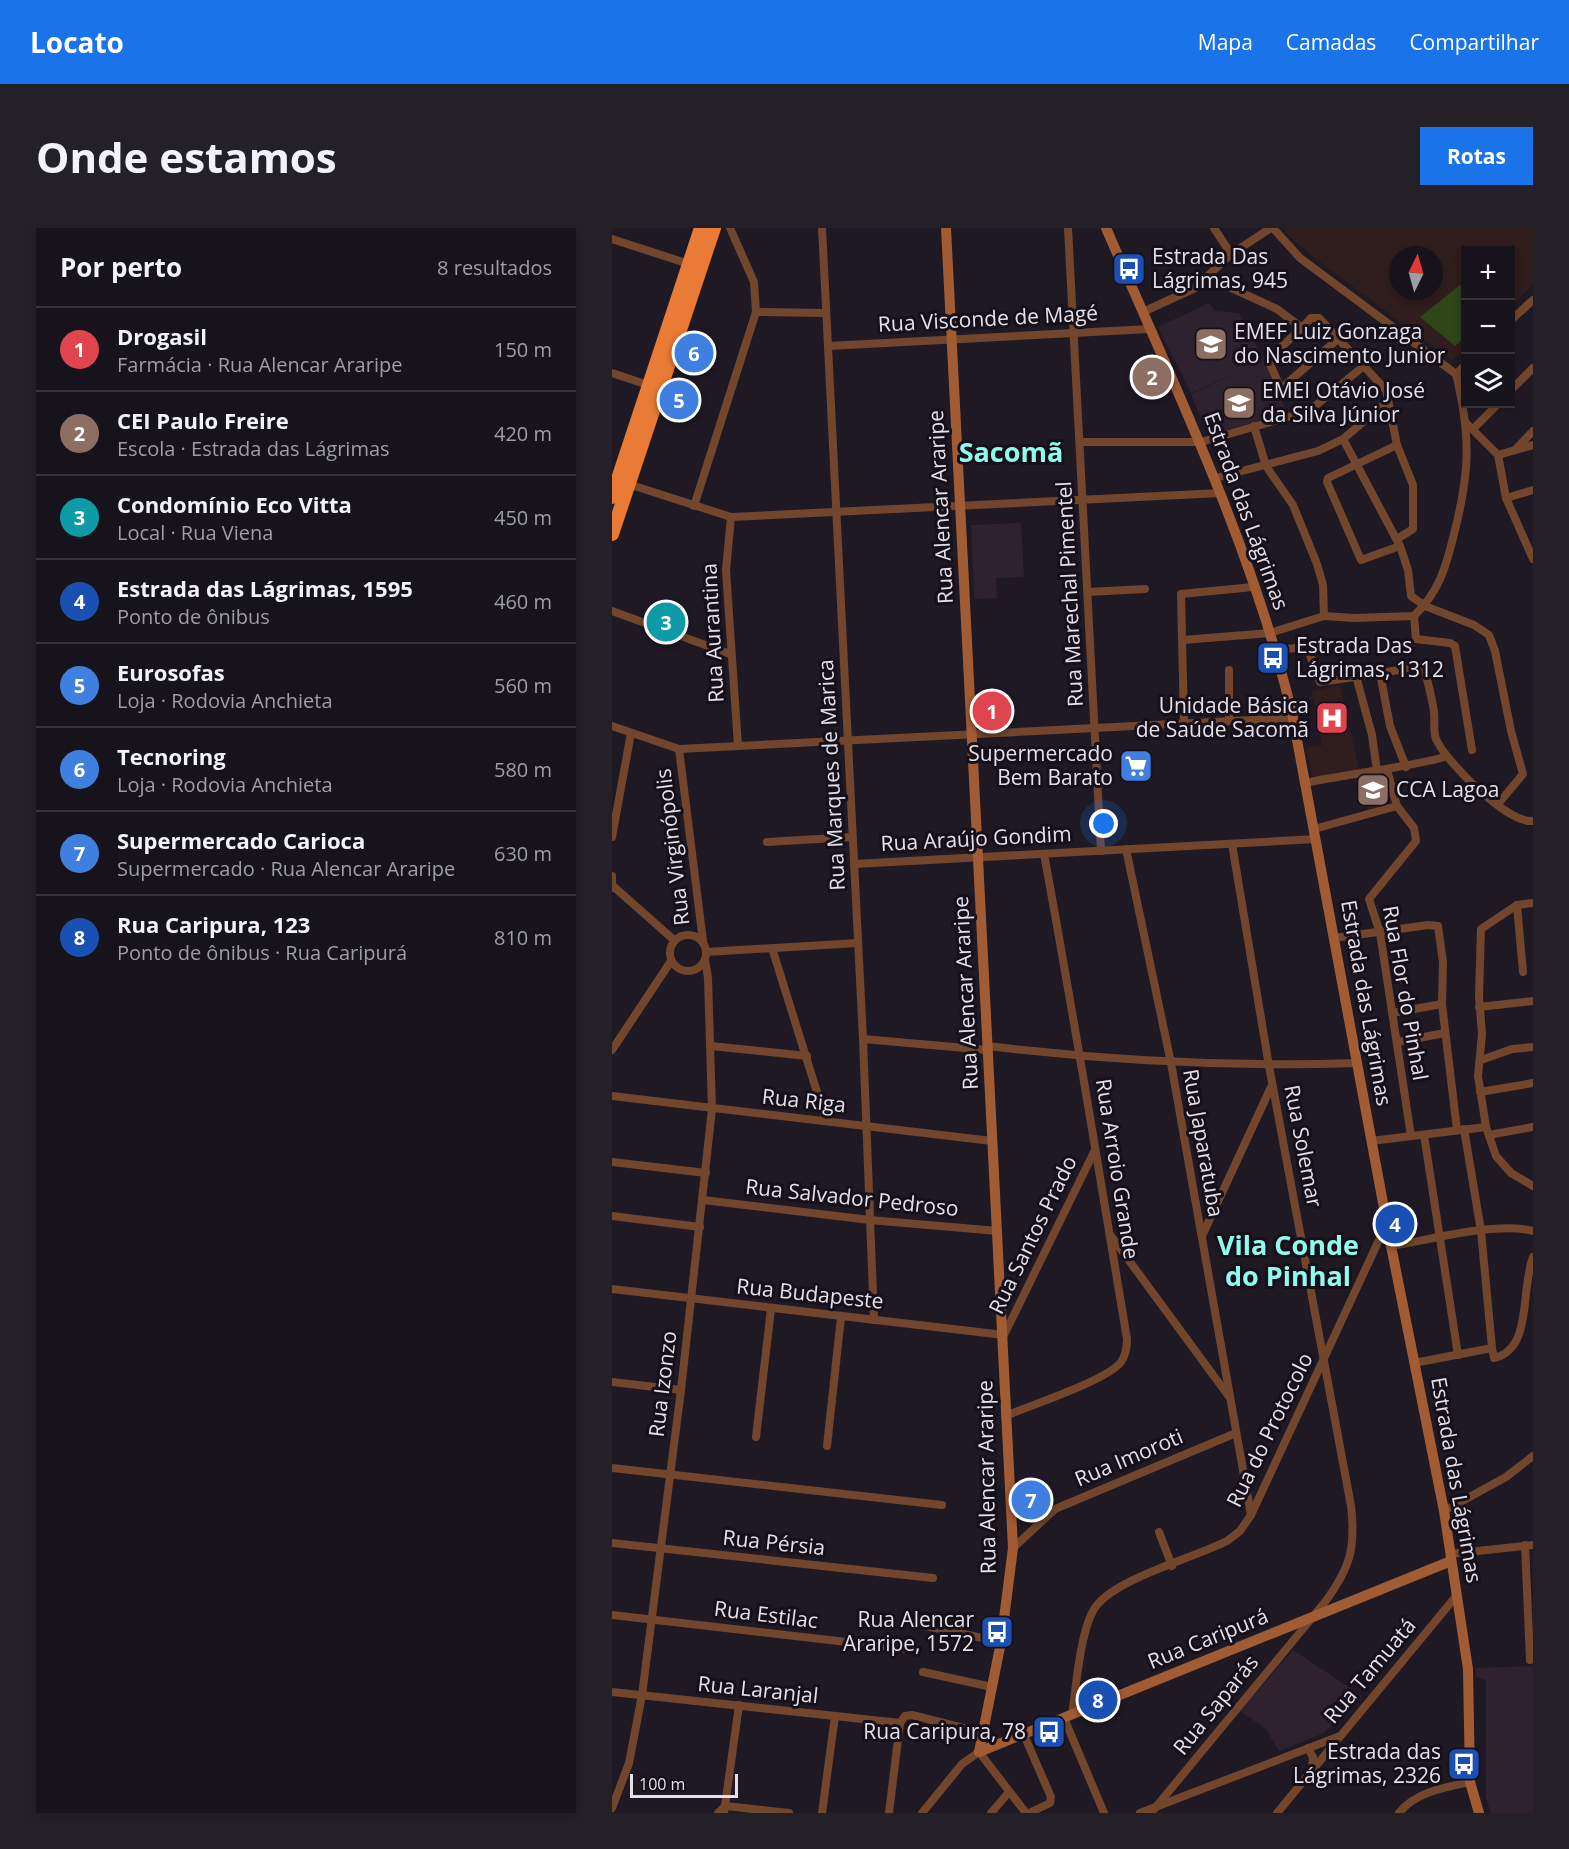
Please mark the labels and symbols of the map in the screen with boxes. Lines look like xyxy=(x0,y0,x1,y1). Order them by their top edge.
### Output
place label: Estrada Das Lágrimas, 945 xyxy=(1152,242,1288,294)
north arrow xyxy=(1389,246,1443,300)
bus stop icon: Estrada Das Lágrimas, 945 xyxy=(1111,251,1147,287)
street label: Rua Visconde de Magé xyxy=(877,298,1099,338)
place label: EMEF Luiz Gonzaga do Nascimento Junior xyxy=(1234,317,1446,369)
school or university icon: EMEF Luiz Gonzaga do Nascimento Junior xyxy=(1193,326,1229,362)
pin: 6 xyxy=(674,330,713,376)
pin: 2 xyxy=(1132,354,1172,400)
place label: EMEI Otávio José da Silva Júnior xyxy=(1262,376,1425,428)
pin: 5 xyxy=(660,378,698,423)
school or university icon: EMEI Otávio José da Silva Júnior xyxy=(1221,385,1257,421)
street label: Estrada das Lágrimas xyxy=(1198,408,1296,613)
street label: Rua Alencar Araripe xyxy=(921,409,959,605)
district label: Sacomã xyxy=(959,433,1063,470)
street label: Rua Marechal Pimentel xyxy=(1049,481,1089,708)
street label: Rua Aurantina xyxy=(694,563,730,703)
pin: 3 xyxy=(646,600,686,644)
place label: Estrada Das Lágrimas, 1312 xyxy=(1296,631,1444,683)
bus stop icon: Estrada Das Lágrimas, 1312 xyxy=(1255,640,1291,676)
street label: Rua Marques de Marica xyxy=(811,659,851,891)
pin: 1 xyxy=(972,688,1012,734)
place label: Unidade Básica de Saúde Sacomã xyxy=(1136,691,1309,743)
hospital icon: Unidade Básica de Saúde Sacomã xyxy=(1314,700,1350,736)
place label: Supermercado Bem Barato xyxy=(968,739,1113,791)
supermarket icon: Supermercado Bem Barato xyxy=(1118,748,1154,784)
street label: Rua Virginópolis xyxy=(649,767,696,927)
school or university icon: CCA Lagoa xyxy=(1355,772,1391,808)
place label: CCA Lagoa xyxy=(1396,775,1500,803)
your location xyxy=(1089,809,1118,838)
street label: Rua Araújo Gondim xyxy=(880,819,1072,857)
street label: Rua Alencar Araripe xyxy=(946,895,984,1091)
street label: Estrada das Lágrimas xyxy=(1335,898,1399,1108)
street label: Rua Flor do Pinhal xyxy=(1377,903,1435,1083)
street label: Rua Japaratuba xyxy=(1177,1067,1231,1219)
street label: Rua Arroio Grande xyxy=(1090,1077,1146,1261)
street label: Rua Riga xyxy=(761,1082,847,1118)
street label: Rua Solemar xyxy=(1278,1082,1330,1210)
street label: Rua Santos Prado xyxy=(982,1151,1083,1318)
street label: Rua Salvador Pedroso xyxy=(744,1172,960,1222)
pin: 4 xyxy=(1376,1202,1414,1246)
district label: Vila Conde do Pinhal xyxy=(1217,1226,1359,1294)
street label: Rua Budapeste xyxy=(735,1271,885,1315)
street label: Rua Izonzo xyxy=(642,1329,682,1439)
street label: Rua do Protocolo xyxy=(1220,1348,1319,1511)
street label: Estrada das Lágrimas xyxy=(1425,1375,1489,1585)
street label: Rua Alencar Araripe xyxy=(970,1380,1002,1574)
street label: Rua Imoroti xyxy=(1070,1422,1187,1492)
pin: 7 xyxy=(1012,1478,1050,1522)
street label: Rua Pérsia xyxy=(721,1523,827,1561)
street label: Rua Estilac xyxy=(713,1594,820,1634)
street label: Rua Caripurá xyxy=(1143,1601,1272,1675)
place label: Rua Alencar Araripe, 1572 xyxy=(843,1605,974,1657)
street label: Rua Tamuatá xyxy=(1317,1612,1422,1729)
bus stop icon: Rua Alencar Araripe, 1572 xyxy=(979,1614,1015,1650)
street label: Rua Saparás xyxy=(1166,1649,1264,1760)
street label: Rua Laranjal xyxy=(696,1669,820,1709)
pin: 8 xyxy=(1078,1678,1118,1722)
bus stop icon: Rua Caripura, 78 xyxy=(1031,1714,1067,1750)
place label: Rua Caripura, 78 xyxy=(863,1717,1026,1745)
place label: Estrada das Lágrimas, 2326 xyxy=(1293,1737,1441,1789)
bus stop icon: Estrada das Lágrimas, 2326 xyxy=(1446,1746,1482,1782)
scale bar xyxy=(630,1771,738,1798)

